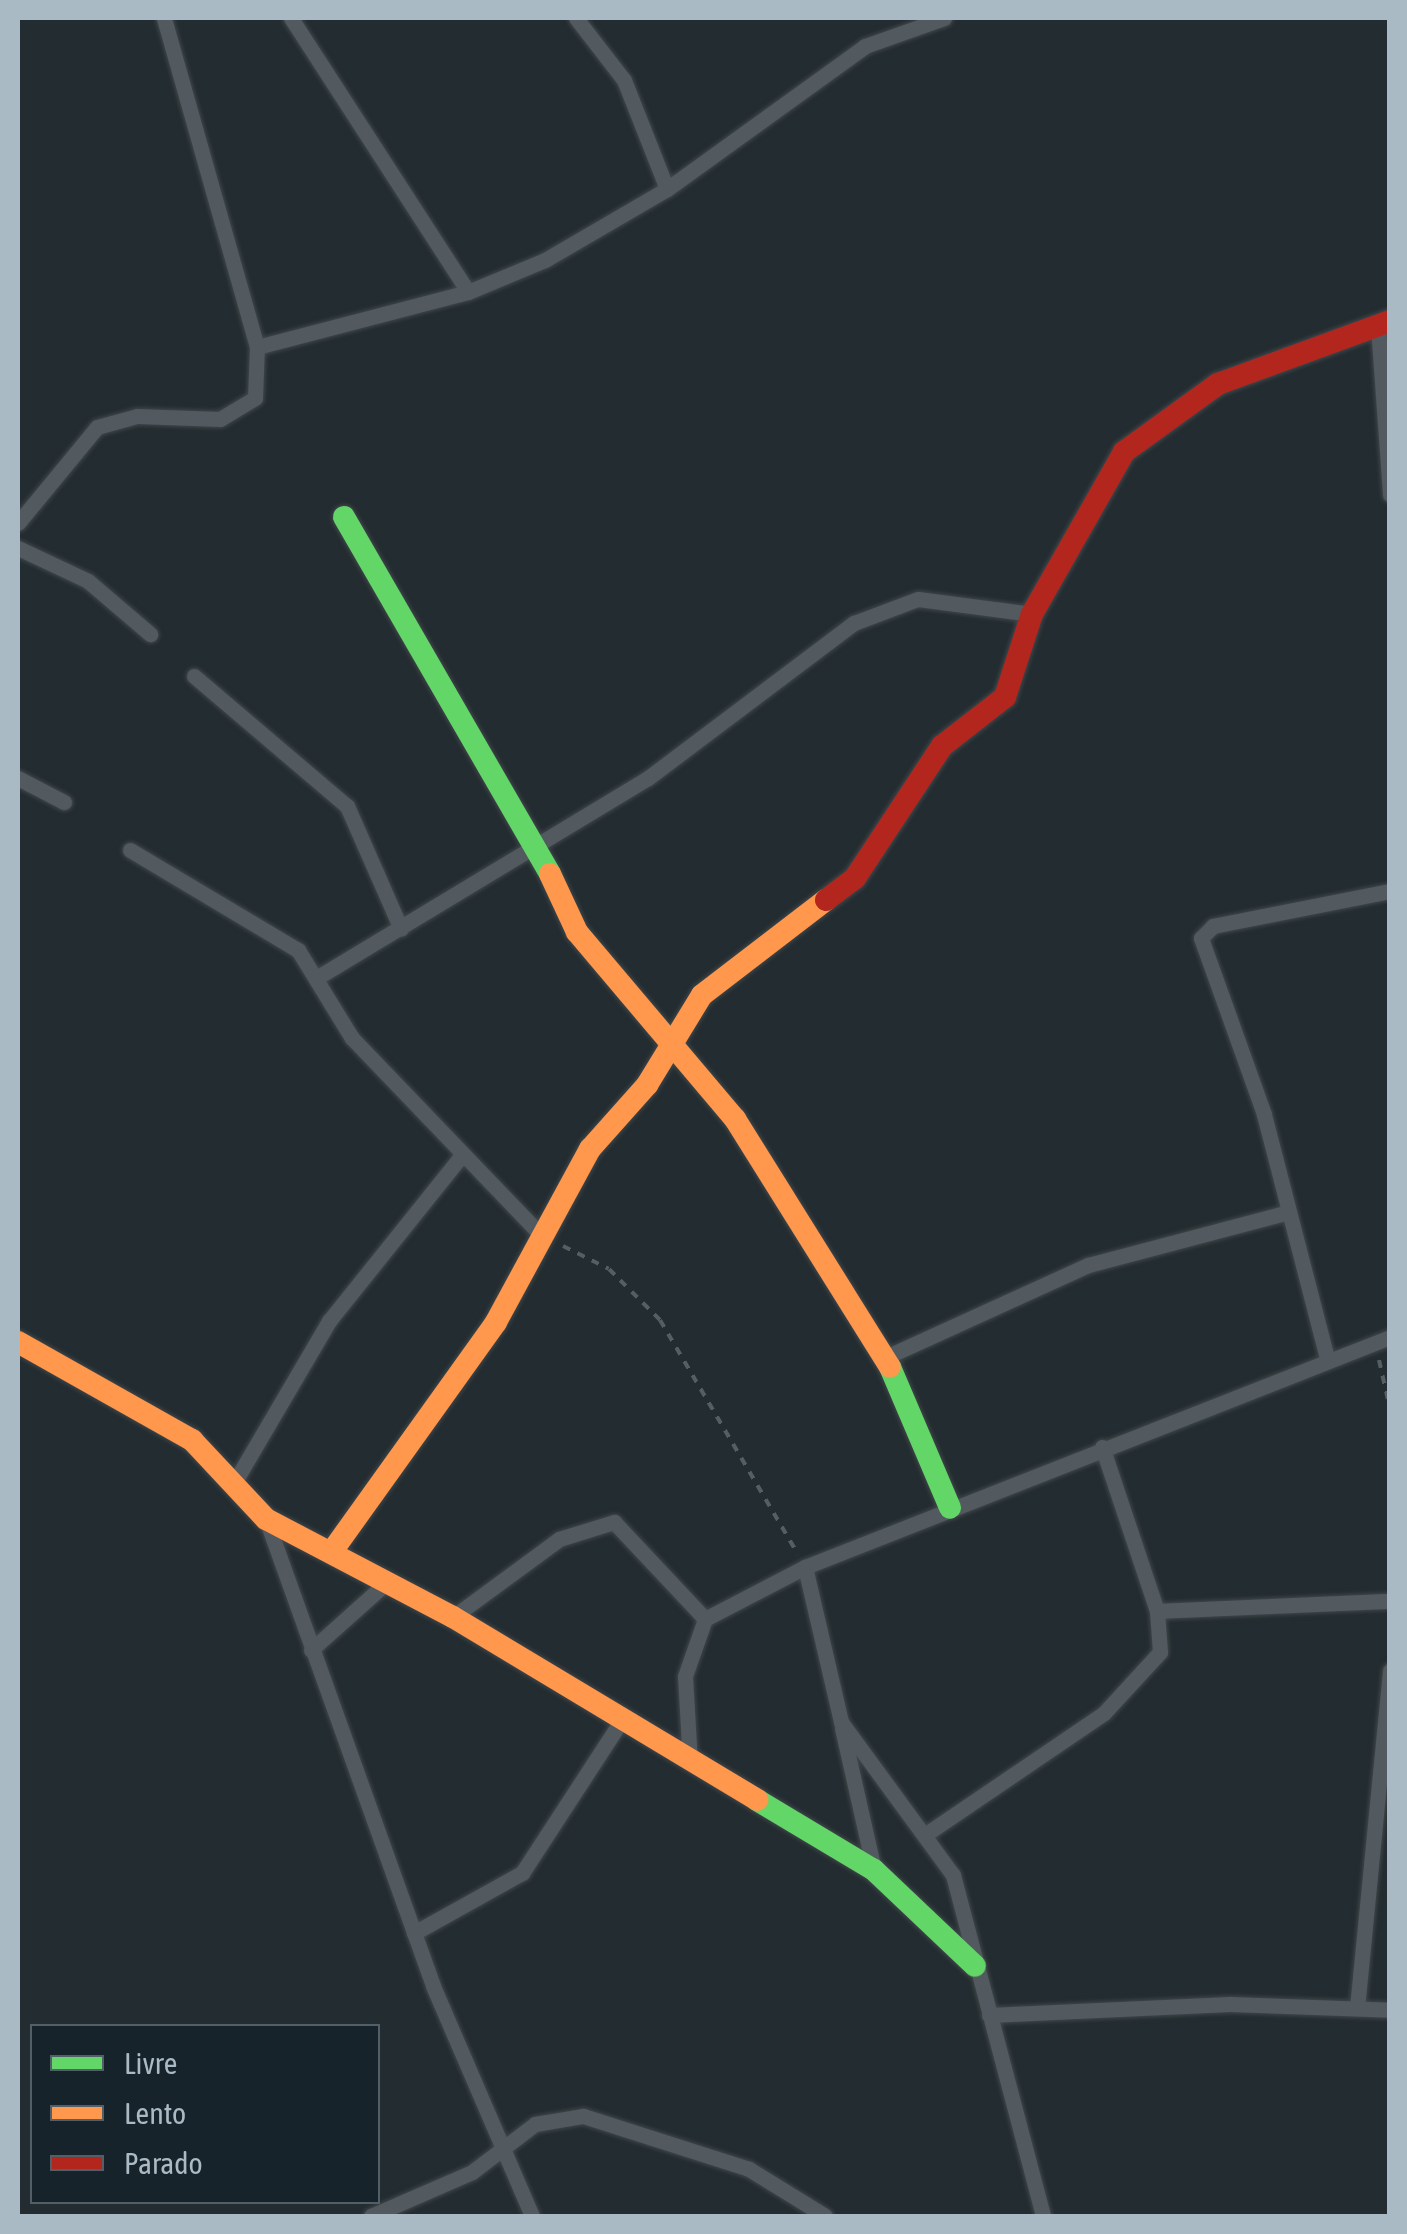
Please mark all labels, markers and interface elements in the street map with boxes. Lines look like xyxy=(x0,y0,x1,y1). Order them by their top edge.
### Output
legend xyxy=(30,2024,380,2204)
text: Livre xyxy=(124,2046,177,2080)
text: Lento xyxy=(124,2096,186,2130)
text: Parado xyxy=(124,2146,203,2180)

